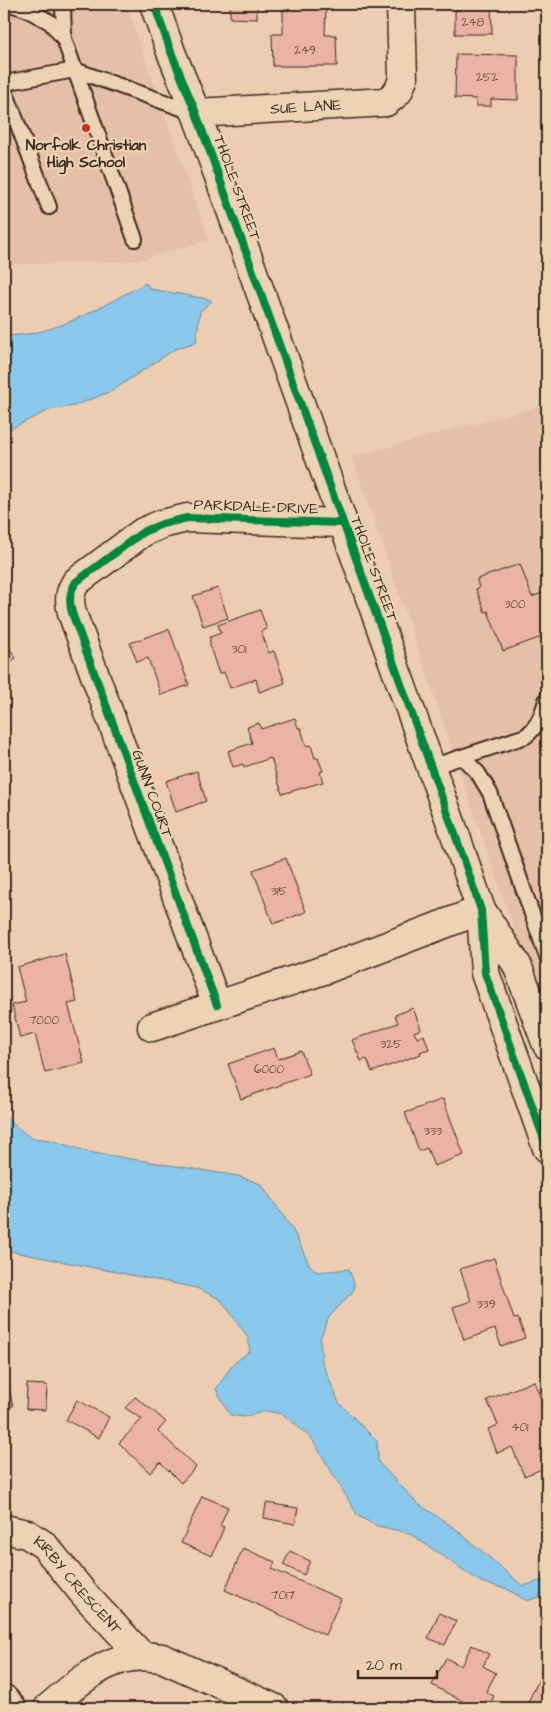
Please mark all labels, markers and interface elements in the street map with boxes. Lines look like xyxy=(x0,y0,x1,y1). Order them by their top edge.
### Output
house number: 248 xyxy=(462,14,485,31)
house number: 249 xyxy=(294,42,316,59)
house number: 252 xyxy=(476,69,498,86)
street label: SUE LANE xyxy=(270,94,342,119)
marker: Norfolk Christian High School xyxy=(80,122,92,134)
street label: THOLE STREET xyxy=(208,132,266,244)
place label: Norfolk Christian High School xyxy=(26,135,147,175)
street label: PARKDALE DRIVE xyxy=(193,494,319,520)
street label: THOLE STREET xyxy=(345,513,403,625)
house number: 300 xyxy=(504,596,526,613)
house number: 301 xyxy=(231,641,247,658)
street label: GUNN COURT xyxy=(126,747,178,842)
house number: 315 xyxy=(271,883,288,900)
house number: 7000 xyxy=(29,1012,59,1029)
house number: 325 xyxy=(380,1036,402,1053)
house number: 6000 xyxy=(254,1061,285,1078)
house number: 333 xyxy=(424,1123,442,1140)
house number: 339 xyxy=(476,1296,496,1313)
house number: 401 xyxy=(511,1419,529,1436)
street label: KIRBY CRESCENT xyxy=(30,1531,127,1639)
house number: 7017 xyxy=(271,1587,296,1604)
scale bar xyxy=(358,1647,437,1679)
text: 20 m xyxy=(366,1655,402,1676)

